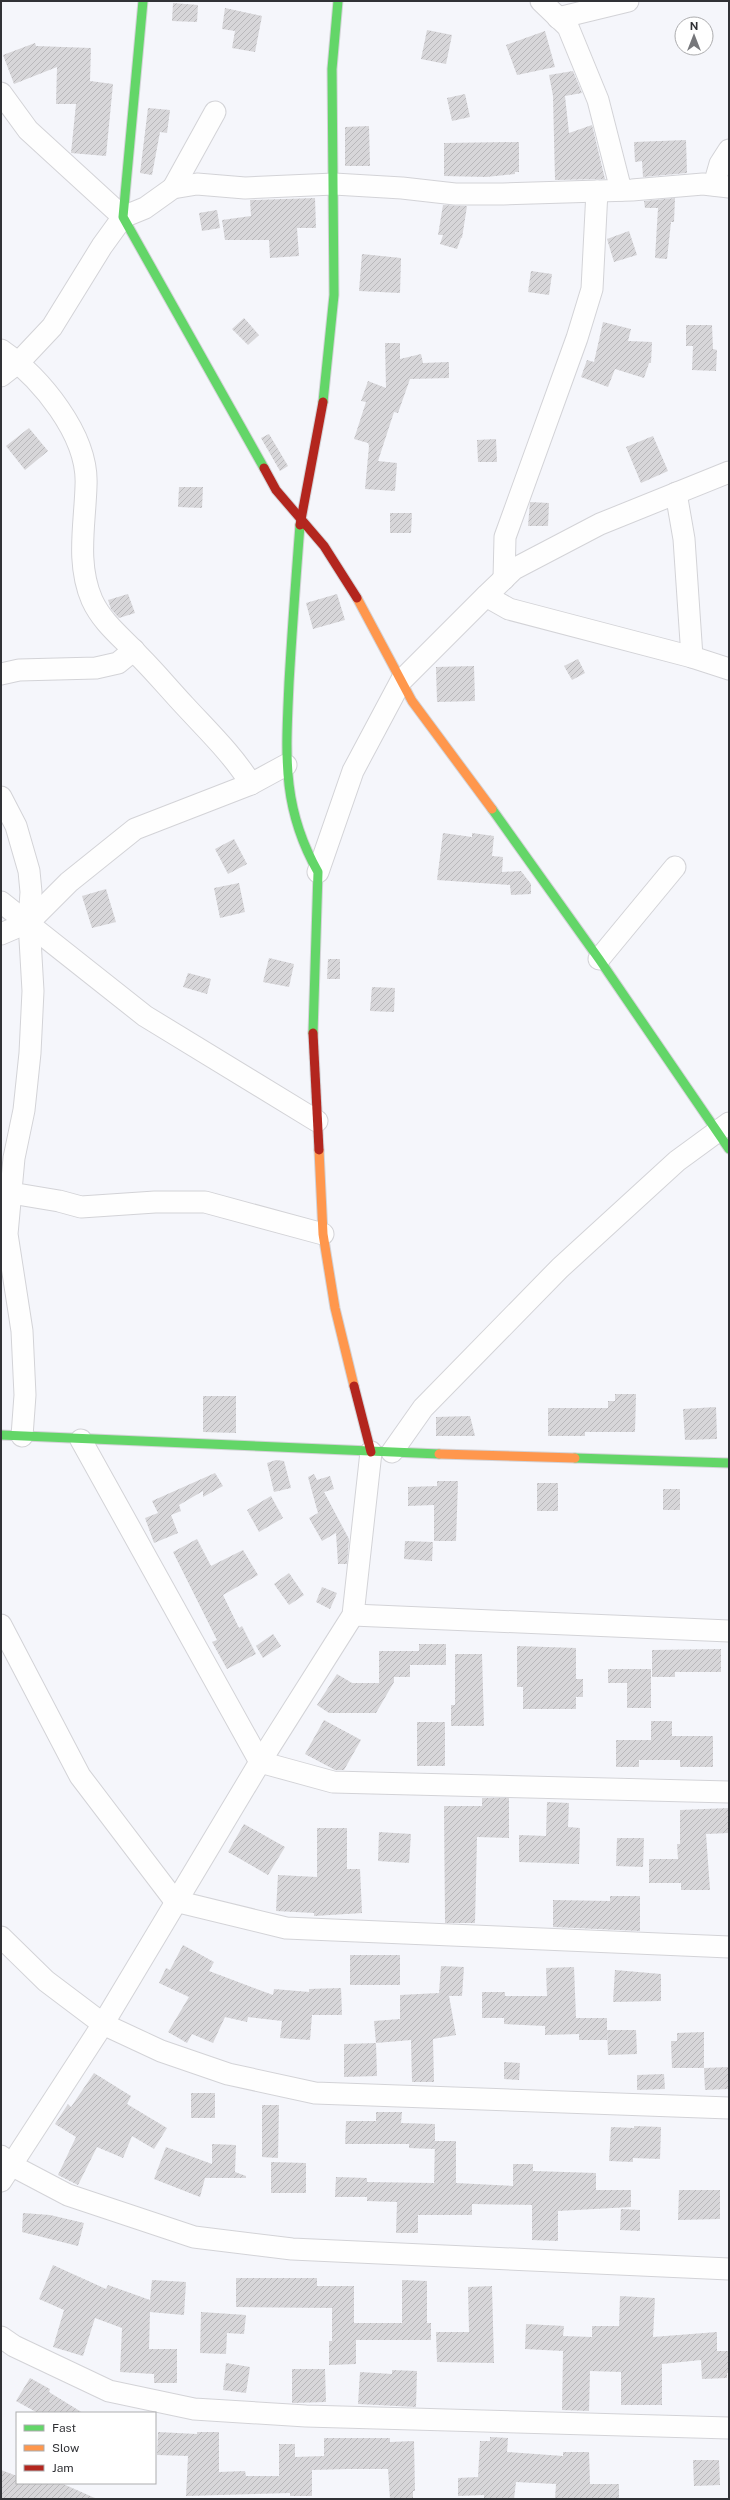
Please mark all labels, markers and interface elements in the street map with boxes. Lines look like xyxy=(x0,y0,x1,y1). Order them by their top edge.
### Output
north arrow xyxy=(674,16,714,56)
text: N xyxy=(690,20,698,32)
legend xyxy=(16,2412,156,2484)
text: Fast xyxy=(52,2421,77,2435)
text: Slow xyxy=(52,2441,80,2455)
text: Jam xyxy=(52,2461,74,2475)

